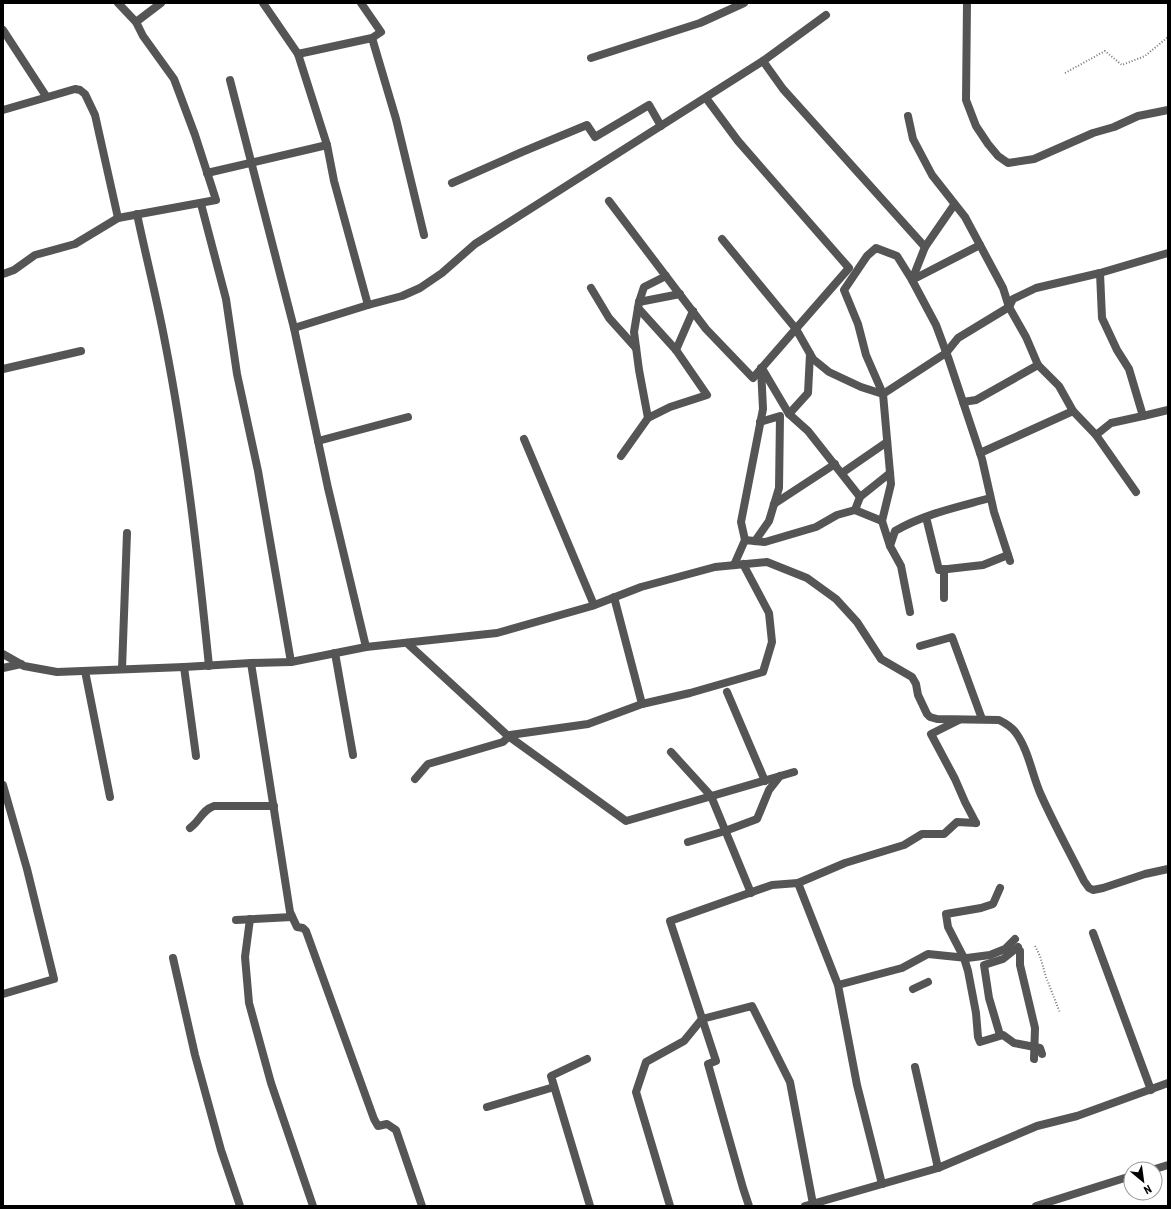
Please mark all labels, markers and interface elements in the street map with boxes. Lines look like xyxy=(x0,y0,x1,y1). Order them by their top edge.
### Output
north arrow xyxy=(1123,1161,1163,1201)
text: N xyxy=(1141,1182,1154,1197)

